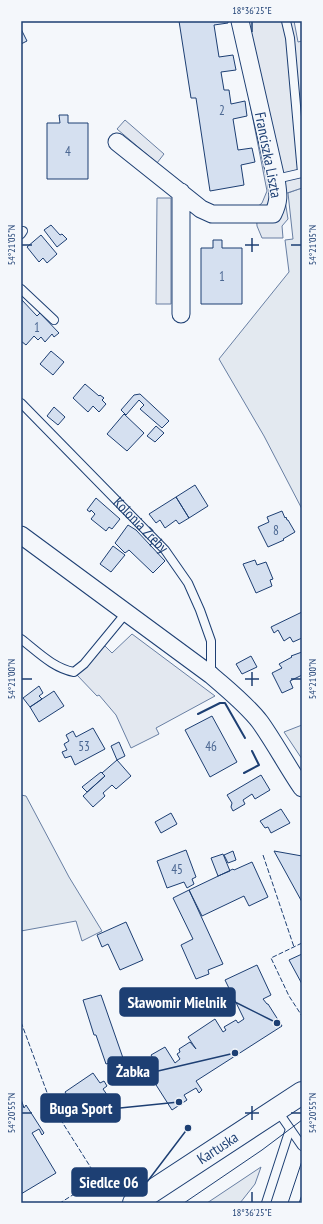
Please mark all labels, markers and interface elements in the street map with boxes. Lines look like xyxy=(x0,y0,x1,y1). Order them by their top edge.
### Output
text: 18°36'25"E xyxy=(232,4,272,17)
house number: 2 xyxy=(219,102,225,119)
street label: Franciszka Liszta xyxy=(251,110,286,199)
house number: 4 xyxy=(65,143,71,160)
text: 54°21'05"N xyxy=(5,225,18,265)
text: 54°21'05"N xyxy=(306,225,319,265)
house number: 1 xyxy=(219,268,225,285)
house number: 1 xyxy=(34,319,40,336)
street label: Kolonia Zręby xyxy=(109,493,173,557)
house number: 8 xyxy=(273,522,279,539)
text: 54°21'00"N xyxy=(5,659,18,699)
text: 54°21'00"N xyxy=(306,659,319,699)
house number: 53 xyxy=(78,738,90,755)
house number: 46 xyxy=(205,738,217,755)
house number: 45 xyxy=(171,861,183,878)
callout: Sławomir Mielnik xyxy=(120,988,235,1016)
text: Sławomir Mielnik xyxy=(128,992,227,1012)
callout: Żabka xyxy=(108,1057,158,1085)
text: Żabka xyxy=(116,1061,150,1081)
text: 54°20'55"N xyxy=(5,1093,18,1133)
text: 54°20'55"N xyxy=(306,1093,319,1133)
callout: Buga Sport xyxy=(41,1094,120,1122)
text: Buga Sport xyxy=(50,1098,113,1118)
street label: Kartuska xyxy=(193,1127,241,1168)
callout: Siedlce 06 xyxy=(72,1168,147,1196)
text: Siedlce 06 xyxy=(79,1172,139,1192)
text: 18°36'25"E xyxy=(232,1206,272,1219)

